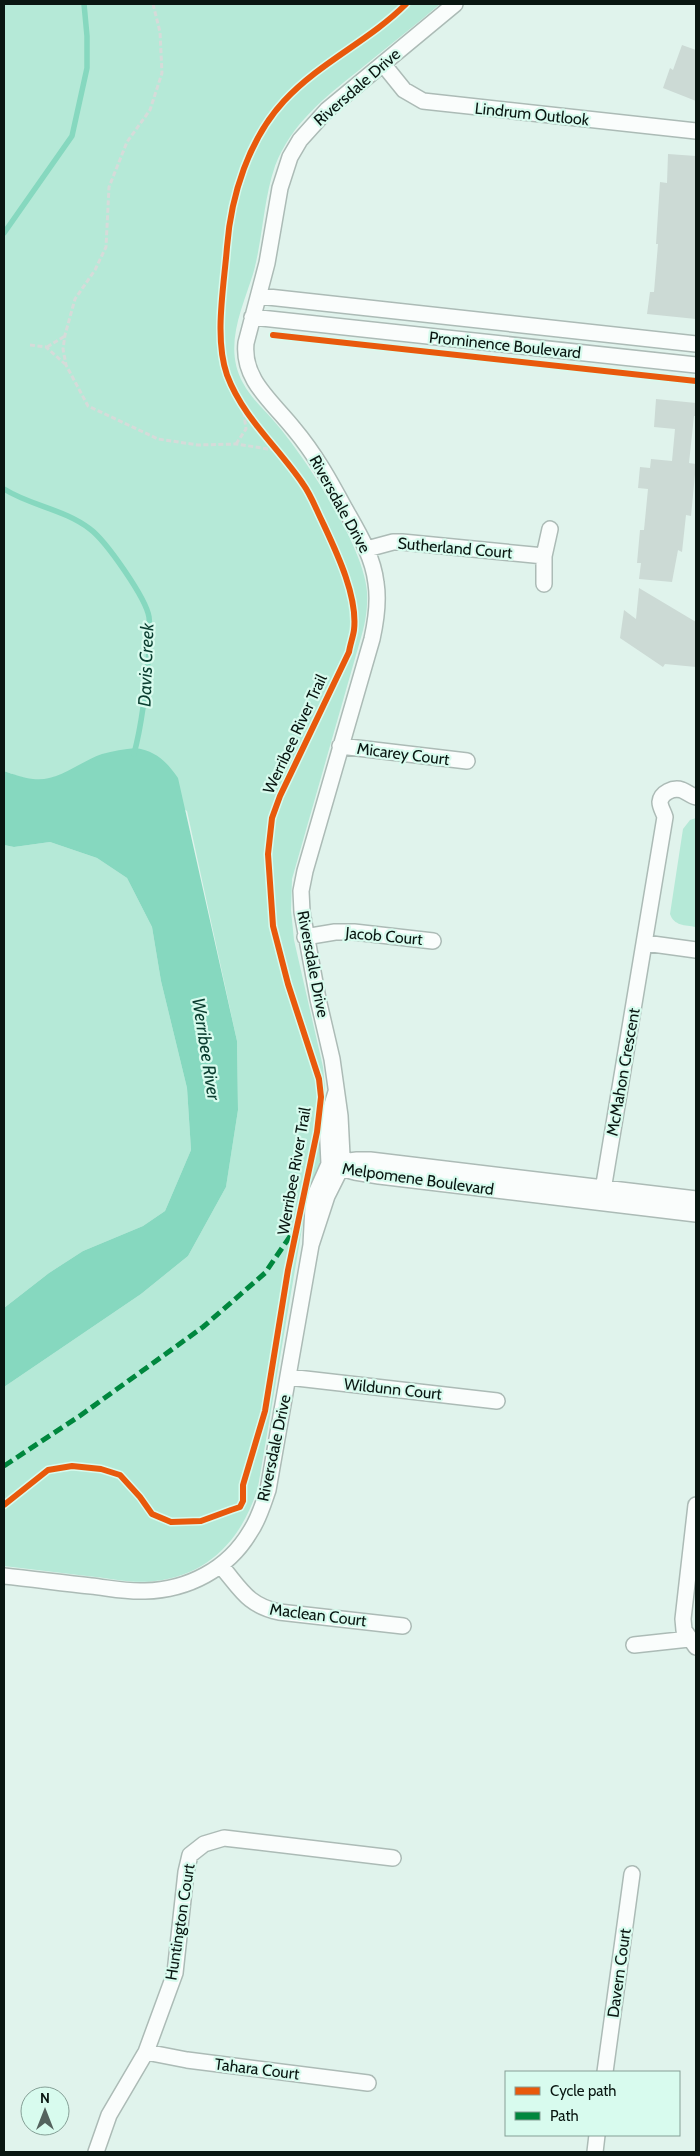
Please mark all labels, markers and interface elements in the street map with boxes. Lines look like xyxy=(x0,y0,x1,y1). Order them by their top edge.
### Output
street label: Riversdale Drive xyxy=(310,44,404,130)
street label: Lindrum Outlook xyxy=(474,99,591,130)
street label: Prominence Boulevard xyxy=(428,328,582,362)
street label: Riversdale Drive xyxy=(305,452,375,556)
street label: Sutherland Court xyxy=(397,534,514,563)
water label: Davis Creek xyxy=(134,621,158,707)
street label: Werribee River Trail xyxy=(259,671,331,797)
street label: Micarey Court xyxy=(356,739,451,769)
street label: Riversdale Drive xyxy=(293,909,333,1019)
street label: Jacob Court xyxy=(344,923,424,949)
water label: Werribee River xyxy=(187,996,225,1103)
street label: McMahon Crescent xyxy=(602,1006,644,1137)
street label: Werribee River Trail xyxy=(273,1105,315,1236)
street label: Melpomene Boulevard xyxy=(341,1159,495,1199)
street label: Wildunn Court xyxy=(343,1374,443,1404)
street label: Riversdale Drive xyxy=(253,1393,295,1503)
street label: Maclean Court xyxy=(269,1600,368,1630)
street label: Huntington Court xyxy=(161,1862,199,1982)
street label: Davern Court xyxy=(603,1927,635,2019)
street label: Tahara Court xyxy=(214,2054,301,2084)
legend xyxy=(505,2071,680,2136)
text: Cycle path xyxy=(550,2082,616,2100)
north arrow xyxy=(20,2086,70,2136)
text: N xyxy=(40,2089,50,2107)
text: Path xyxy=(550,2107,579,2125)

